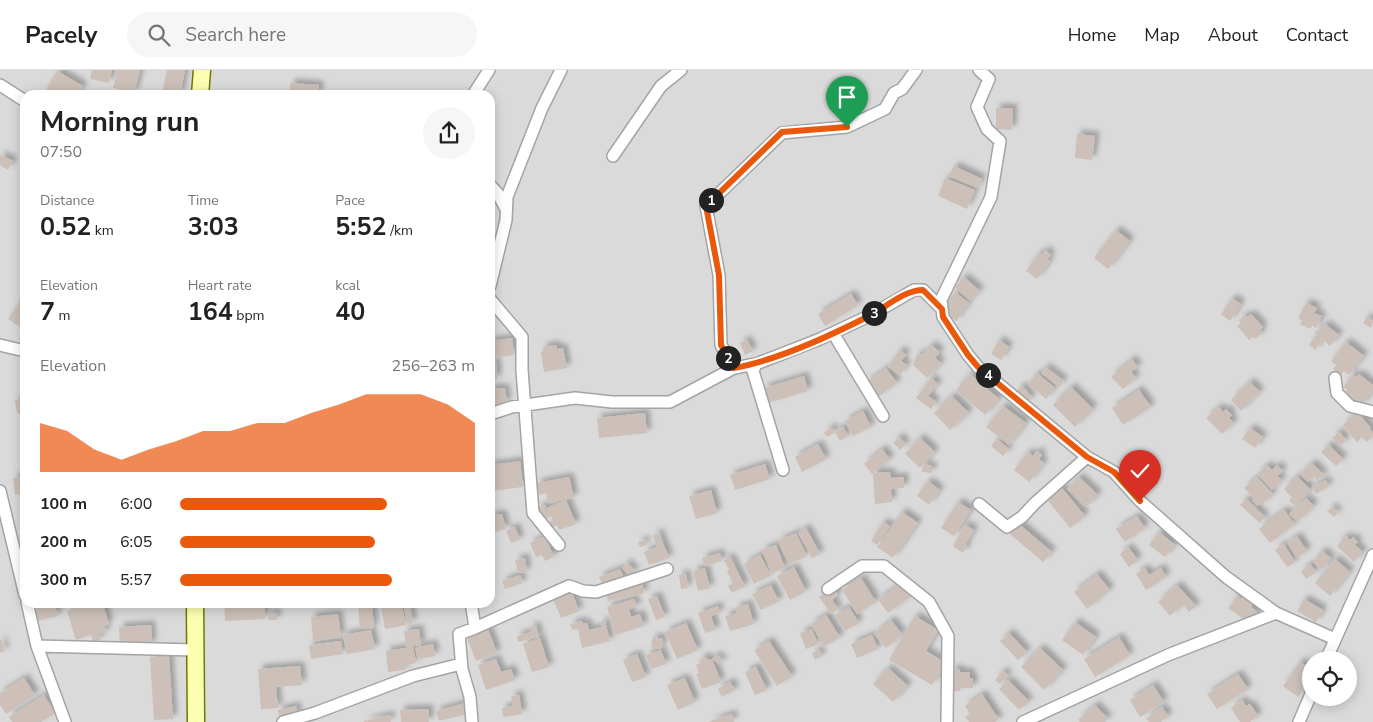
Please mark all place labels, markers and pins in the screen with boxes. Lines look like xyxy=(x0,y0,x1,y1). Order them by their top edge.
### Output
pin xyxy=(826,76,868,127)
pin: 1 xyxy=(698,188,724,212)
pin: 3 xyxy=(862,300,886,326)
pin: 2 xyxy=(716,346,740,370)
pin: 4 xyxy=(976,362,1000,388)
pin xyxy=(1119,450,1161,501)

